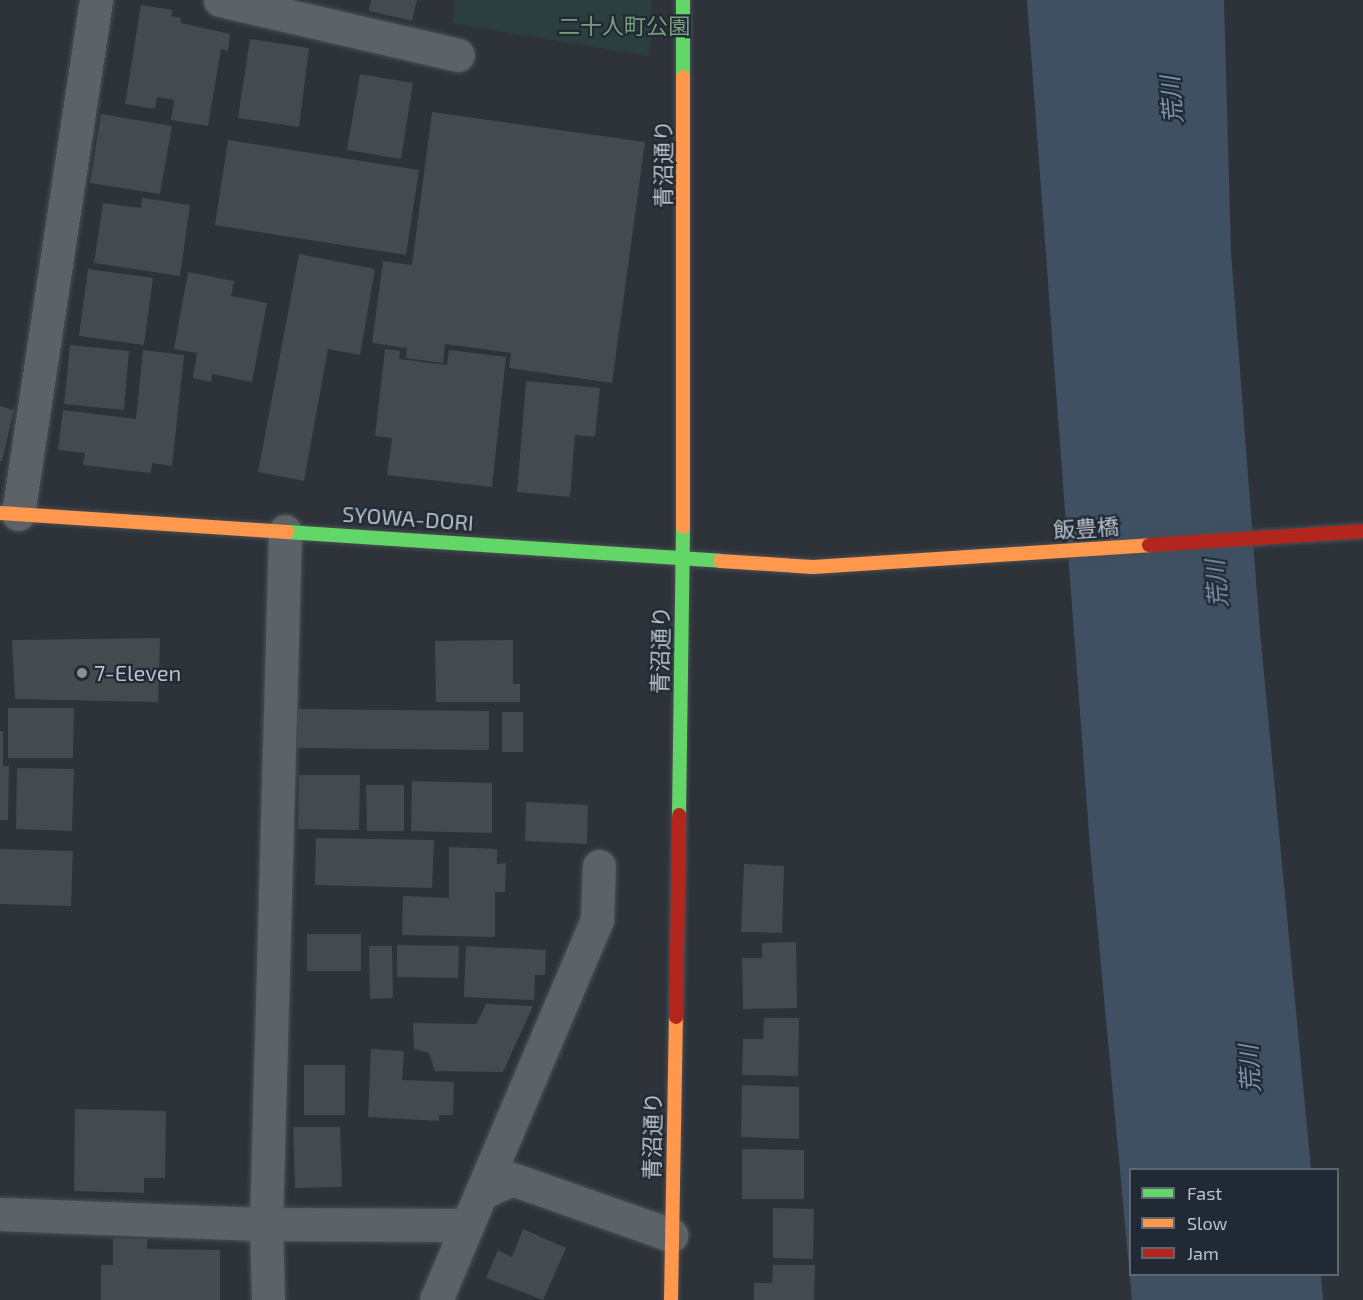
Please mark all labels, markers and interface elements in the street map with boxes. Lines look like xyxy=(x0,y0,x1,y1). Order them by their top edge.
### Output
park label: 二十人町公園 xyxy=(558,13,690,39)
water label: 荒川 xyxy=(1155,75,1187,125)
street label: 青沼通り xyxy=(650,120,676,208)
street label: SYOWA-DORI xyxy=(341,500,475,536)
street label: 飯豊橋 xyxy=(1052,513,1120,543)
water label: 荒川 xyxy=(1200,559,1232,609)
street label: 青沼通り xyxy=(646,606,674,694)
place label: 7-Eleven xyxy=(94,660,181,686)
marker: 7-Eleven xyxy=(75,666,89,680)
water label: 荒川 xyxy=(1233,1044,1265,1094)
street label: 青沼通り xyxy=(638,1092,666,1180)
legend xyxy=(1129,1168,1339,1276)
text: Fast xyxy=(1187,1182,1222,1204)
text: Slow xyxy=(1187,1212,1227,1234)
text: Jam xyxy=(1187,1242,1219,1264)

